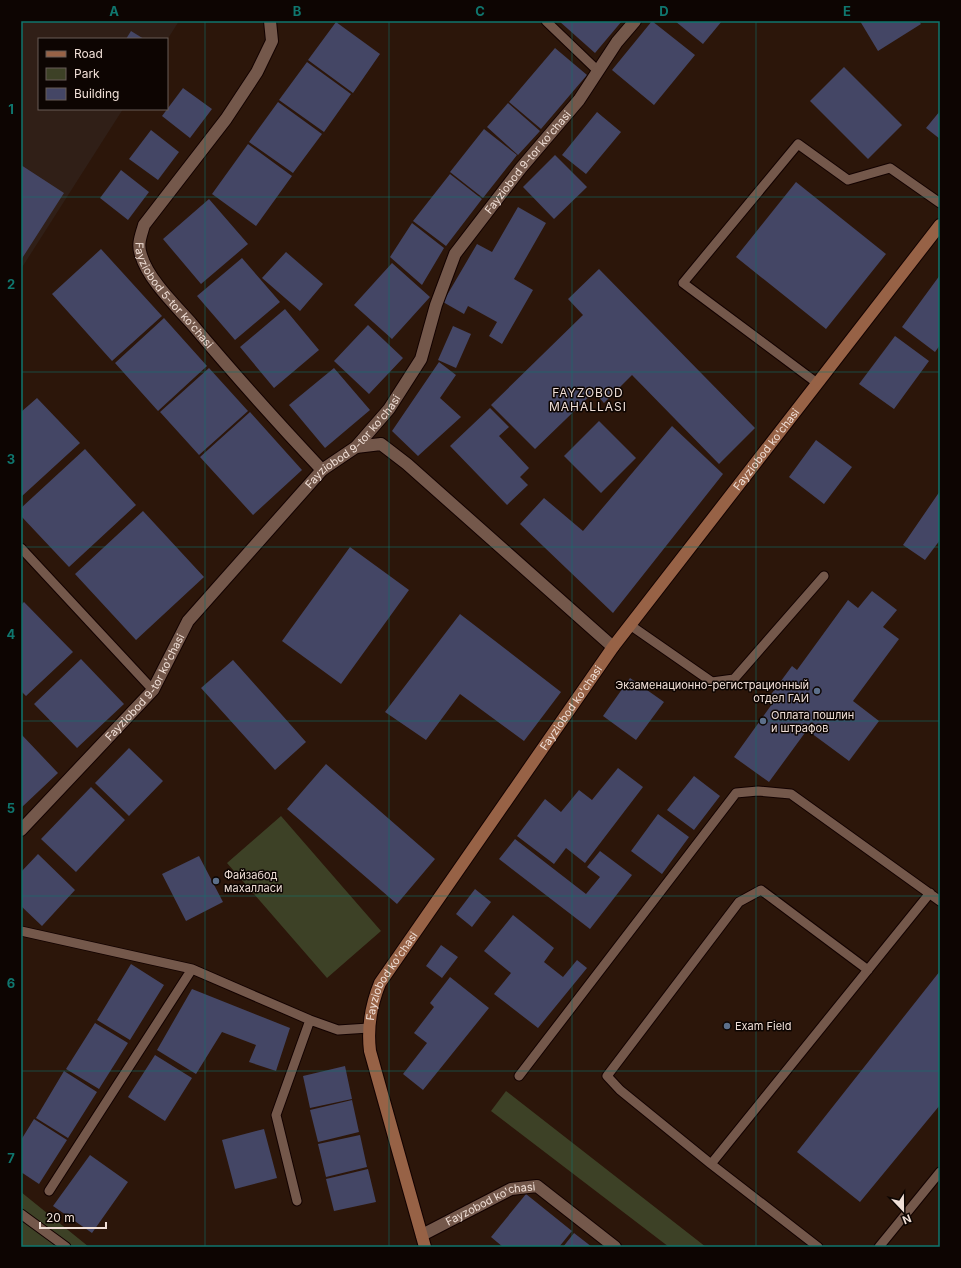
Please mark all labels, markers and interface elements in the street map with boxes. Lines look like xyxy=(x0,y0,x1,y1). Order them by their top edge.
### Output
text: A xyxy=(109,3,119,19)
text: B xyxy=(293,3,302,19)
text: C xyxy=(475,3,485,19)
text: D xyxy=(659,3,669,19)
text: E xyxy=(843,3,851,19)
legend xyxy=(38,38,168,110)
text: Road xyxy=(74,46,103,61)
text: Park xyxy=(74,66,100,81)
text: Building xyxy=(74,86,119,101)
text: 1 xyxy=(8,101,14,117)
street label: Fayziobod 9-tor ko'chasi xyxy=(481,108,574,217)
street label: Fayziobod 5-tor ko'chasi xyxy=(132,242,216,351)
text: 2 xyxy=(7,276,15,292)
district label: FAYZOBOD MAHALLASI xyxy=(549,385,627,414)
street label: Fayziobod 9-tor ko'chasi xyxy=(302,392,403,491)
street label: Fayziobod ko'chasi xyxy=(730,406,802,493)
text: 3 xyxy=(7,451,15,467)
text: 4 xyxy=(7,626,16,642)
street label: Fayziobod 9-tor ko'chasi xyxy=(102,631,187,744)
street label: Fayziobod ko'chasi xyxy=(537,663,605,753)
place label: Экзаменационно-регистрационный отдел ГАИ xyxy=(615,678,809,705)
marker: Экзаменационно-регистрационный отдел ГАИ xyxy=(812,686,822,696)
place label: Оплата пошлин и штрафов xyxy=(771,708,854,735)
marker: Оплата пошлин и штрафов xyxy=(758,716,768,726)
text: 5 xyxy=(7,800,15,816)
place label: Файзабод махалласи xyxy=(224,868,282,895)
marker: Файзабод махалласи xyxy=(211,876,221,886)
street label: Fayziobod ko'chasi xyxy=(363,929,420,1022)
text: 6 xyxy=(7,975,15,991)
place label: Exam Field xyxy=(735,1019,792,1033)
marker: Exam Field xyxy=(722,1021,732,1031)
text: 7 xyxy=(7,1150,15,1166)
street label: Fayzobod ko'chasi xyxy=(443,1179,536,1229)
north arrow xyxy=(883,1190,923,1230)
scale bar xyxy=(40,1204,106,1230)
text: 20 m xyxy=(46,1210,75,1225)
text: N xyxy=(900,1211,913,1227)

